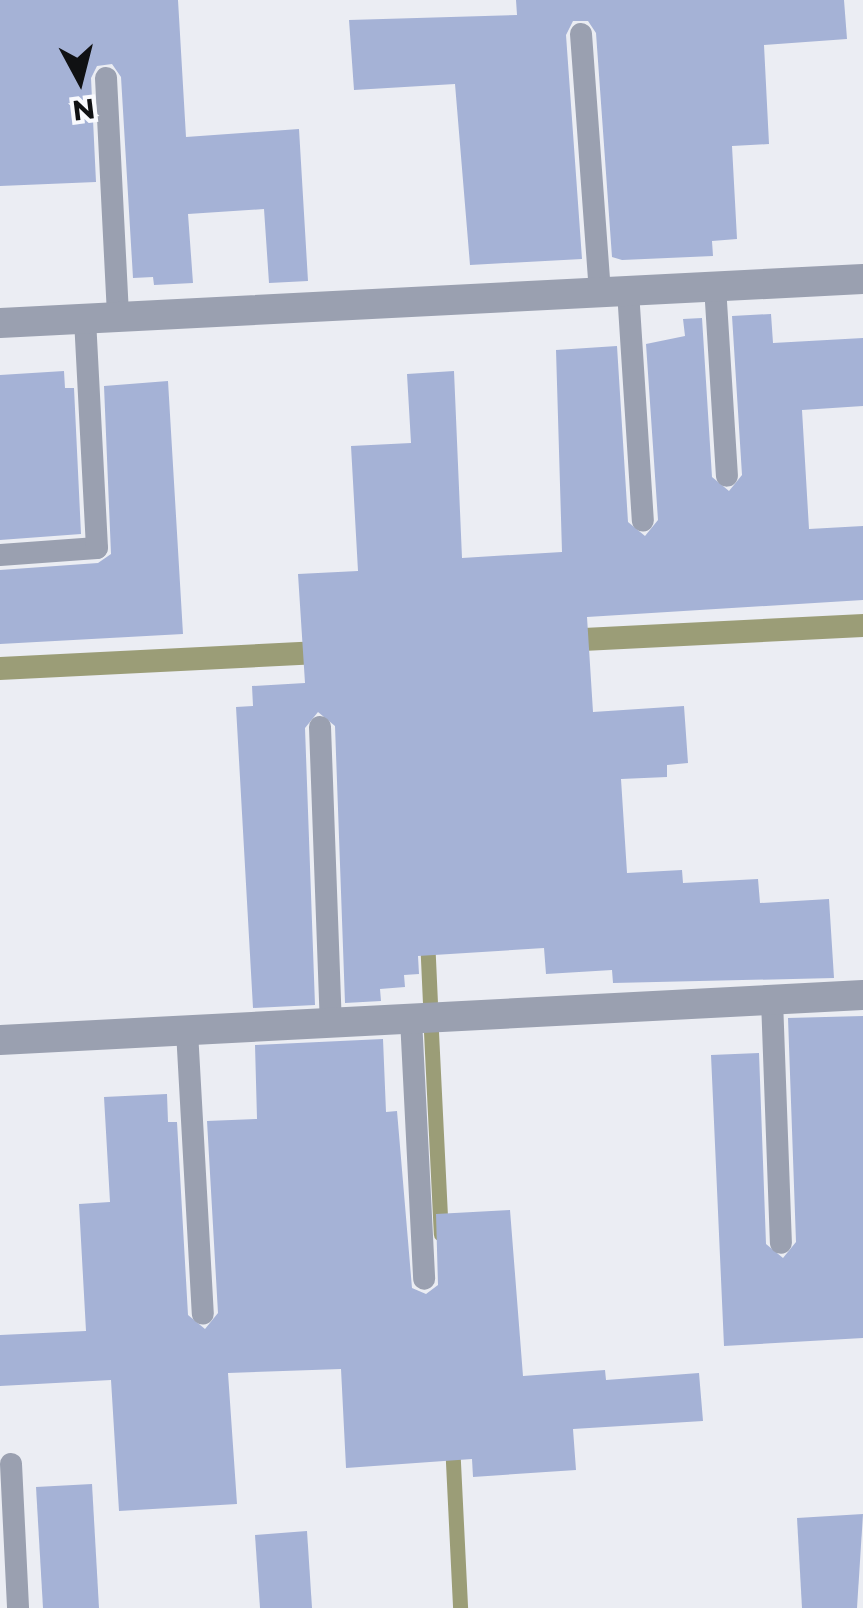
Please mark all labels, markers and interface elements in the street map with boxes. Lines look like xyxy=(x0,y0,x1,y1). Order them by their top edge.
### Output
north arrow xyxy=(30,30,130,130)
text: N xyxy=(70,92,97,128)

